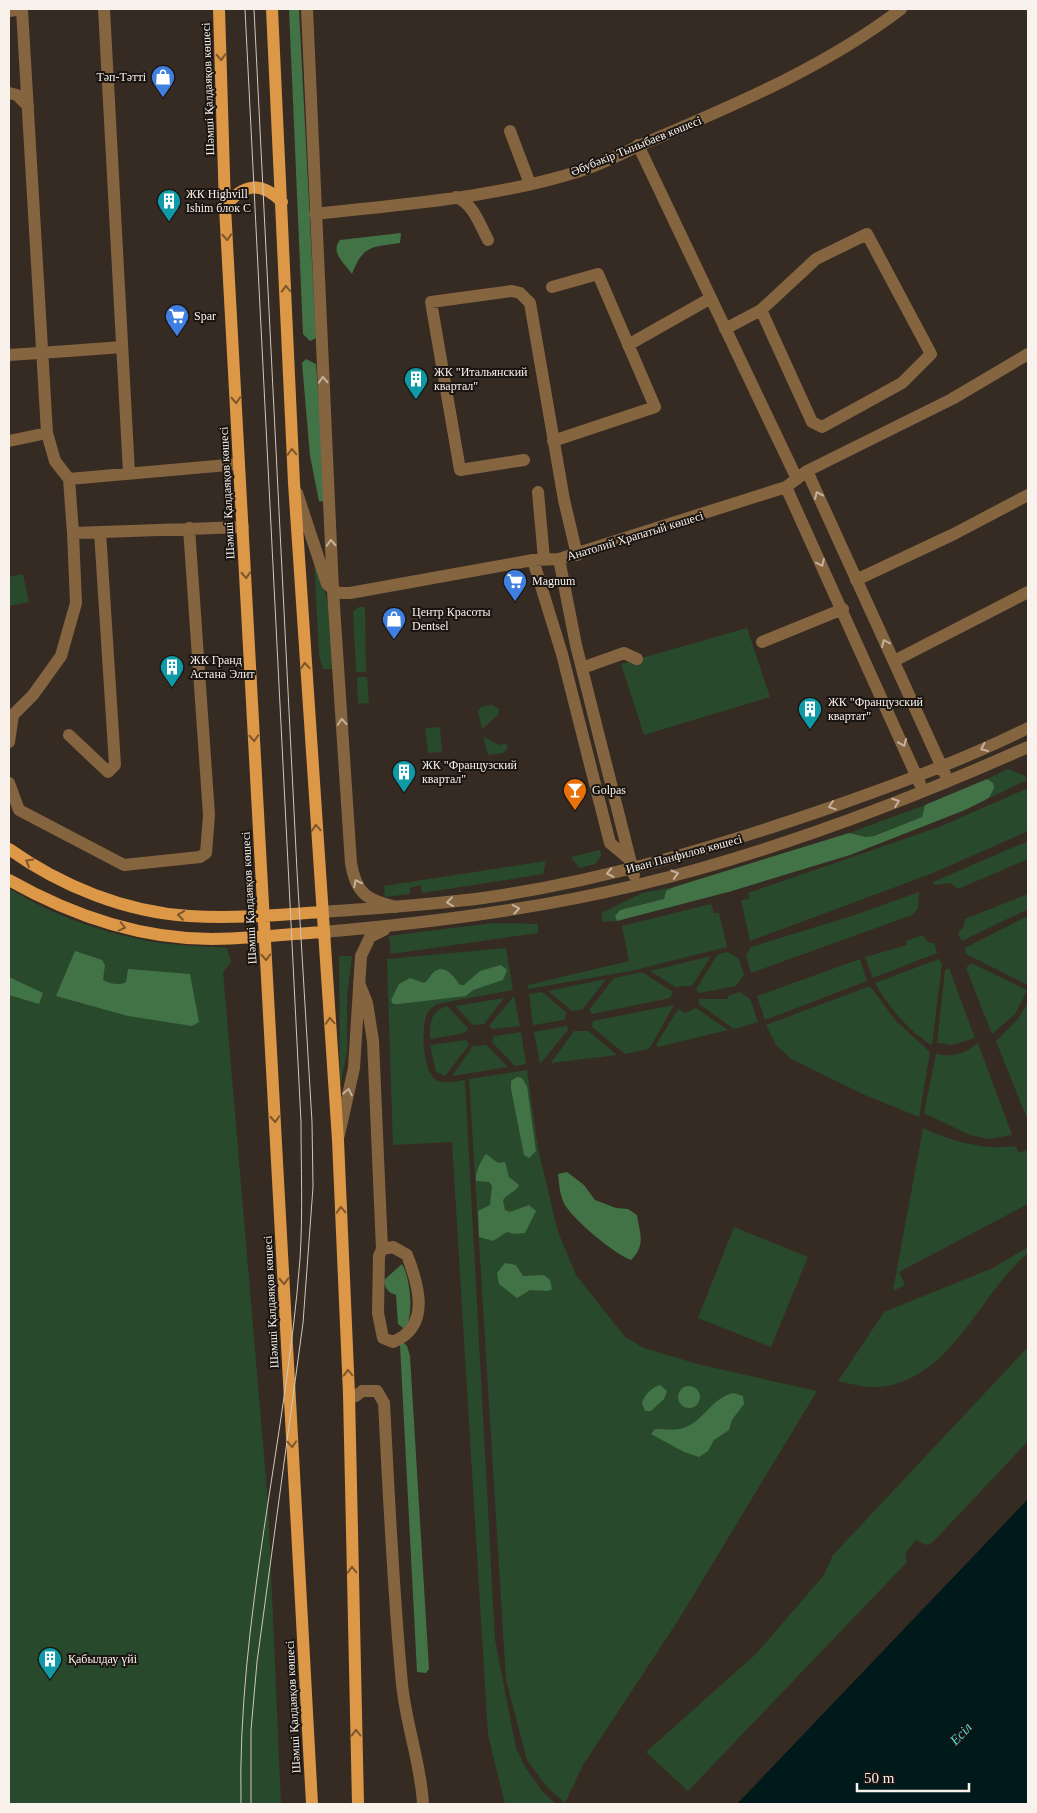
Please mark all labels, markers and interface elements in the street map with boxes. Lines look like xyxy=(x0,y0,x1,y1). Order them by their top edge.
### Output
street label: Шәмші Қалдаяқов көшесі xyxy=(199,22,217,156)
one-way arrow xyxy=(215,54,226,62)
shop icon: Тәп-Тәтті xyxy=(150,64,176,98)
place label: Тәп-Тәтті xyxy=(96,70,147,84)
street label: Әбубәкір Тыныбаев көшесі xyxy=(569,113,704,179)
place label: ЖК Highvill Ishim блок C xyxy=(186,187,251,215)
building icon: ЖК Highvill Ishim блок C xyxy=(156,188,182,222)
one-way arrow xyxy=(221,234,232,242)
one-way arrow xyxy=(280,285,291,293)
supermarket icon: Spar xyxy=(164,303,190,337)
place label: Spar xyxy=(194,309,216,323)
place label: ЖК "Итальянский квартал" xyxy=(434,365,528,393)
building icon: ЖК "Итальянский квартал" xyxy=(403,366,429,400)
one-way arrow xyxy=(318,376,328,384)
one-way arrow xyxy=(230,396,241,404)
street label: Шәмші Қалдаяқов көшесі xyxy=(216,426,237,560)
one-way arrow xyxy=(287,447,298,455)
one-way arrow xyxy=(813,491,824,500)
street label: Анатолий Храпатый көшесі xyxy=(565,508,706,563)
one-way arrow xyxy=(325,538,336,546)
one-way arrow xyxy=(815,558,826,567)
supermarket icon: Magnum xyxy=(502,568,528,602)
one-way arrow xyxy=(240,572,251,580)
place label: Magnum xyxy=(532,574,576,588)
place label: Центр Красоты Dentsel xyxy=(412,605,491,633)
shop icon: Центр Красоты Dentsel xyxy=(381,606,407,640)
one-way arrow xyxy=(881,639,892,648)
place label: ЖК Гранд Астана Элит xyxy=(190,653,255,681)
building icon: ЖК Гранд Астана Элит xyxy=(159,654,185,688)
one-way arrow xyxy=(300,662,311,670)
place label: ЖК "Французский квартат" xyxy=(828,695,924,723)
building icon: ЖК "Французский квартат" xyxy=(797,696,823,730)
one-way arrow xyxy=(336,718,347,726)
one-way arrow xyxy=(248,734,259,742)
one-way arrow xyxy=(896,738,907,747)
one-way arrow xyxy=(980,741,989,752)
place label: ЖК "Французский квартал" xyxy=(422,758,518,786)
building icon: ЖК "Французский квартал" xyxy=(391,759,417,793)
bar icon: Golpas xyxy=(562,777,588,811)
place label: Golpas xyxy=(592,783,626,797)
one-way arrow xyxy=(891,798,900,808)
one-way arrow xyxy=(829,801,837,811)
one-way arrow xyxy=(311,824,322,832)
street label: Шәмші Қалдаяқов көшесі xyxy=(238,831,259,965)
street label: Иван Панфилов көшесі xyxy=(624,832,744,876)
one-way arrow xyxy=(25,859,34,869)
one-way arrow xyxy=(605,867,614,878)
one-way arrow xyxy=(670,870,678,880)
one-way arrow xyxy=(353,879,363,888)
one-way arrow xyxy=(446,896,454,907)
one-way arrow xyxy=(512,905,521,915)
one-way arrow xyxy=(177,911,185,921)
one-way arrow xyxy=(118,921,127,932)
one-way arrow xyxy=(261,953,271,961)
one-way arrow xyxy=(324,1017,335,1025)
one-way arrow xyxy=(343,1088,353,1097)
one-way arrow xyxy=(269,1115,280,1123)
one-way arrow xyxy=(336,1206,347,1214)
street label: Шәмші Қалдаяқов көшесі xyxy=(260,1235,281,1369)
one-way arrow xyxy=(278,1278,289,1286)
one-way arrow xyxy=(343,1368,353,1376)
one-way arrow xyxy=(287,1440,298,1448)
one-way arrow xyxy=(347,1566,358,1574)
street label: Шәмші Қалдаяқов көшесі xyxy=(282,1640,303,1774)
building icon: Қабылдау үйі xyxy=(37,1646,63,1680)
place label: Қабылдау үйі xyxy=(68,1652,138,1666)
water label: Есіл xyxy=(946,1720,975,1749)
one-way arrow xyxy=(351,1728,361,1736)
scale bar xyxy=(857,1760,970,1792)
text: 50 m xyxy=(864,1770,895,1786)

